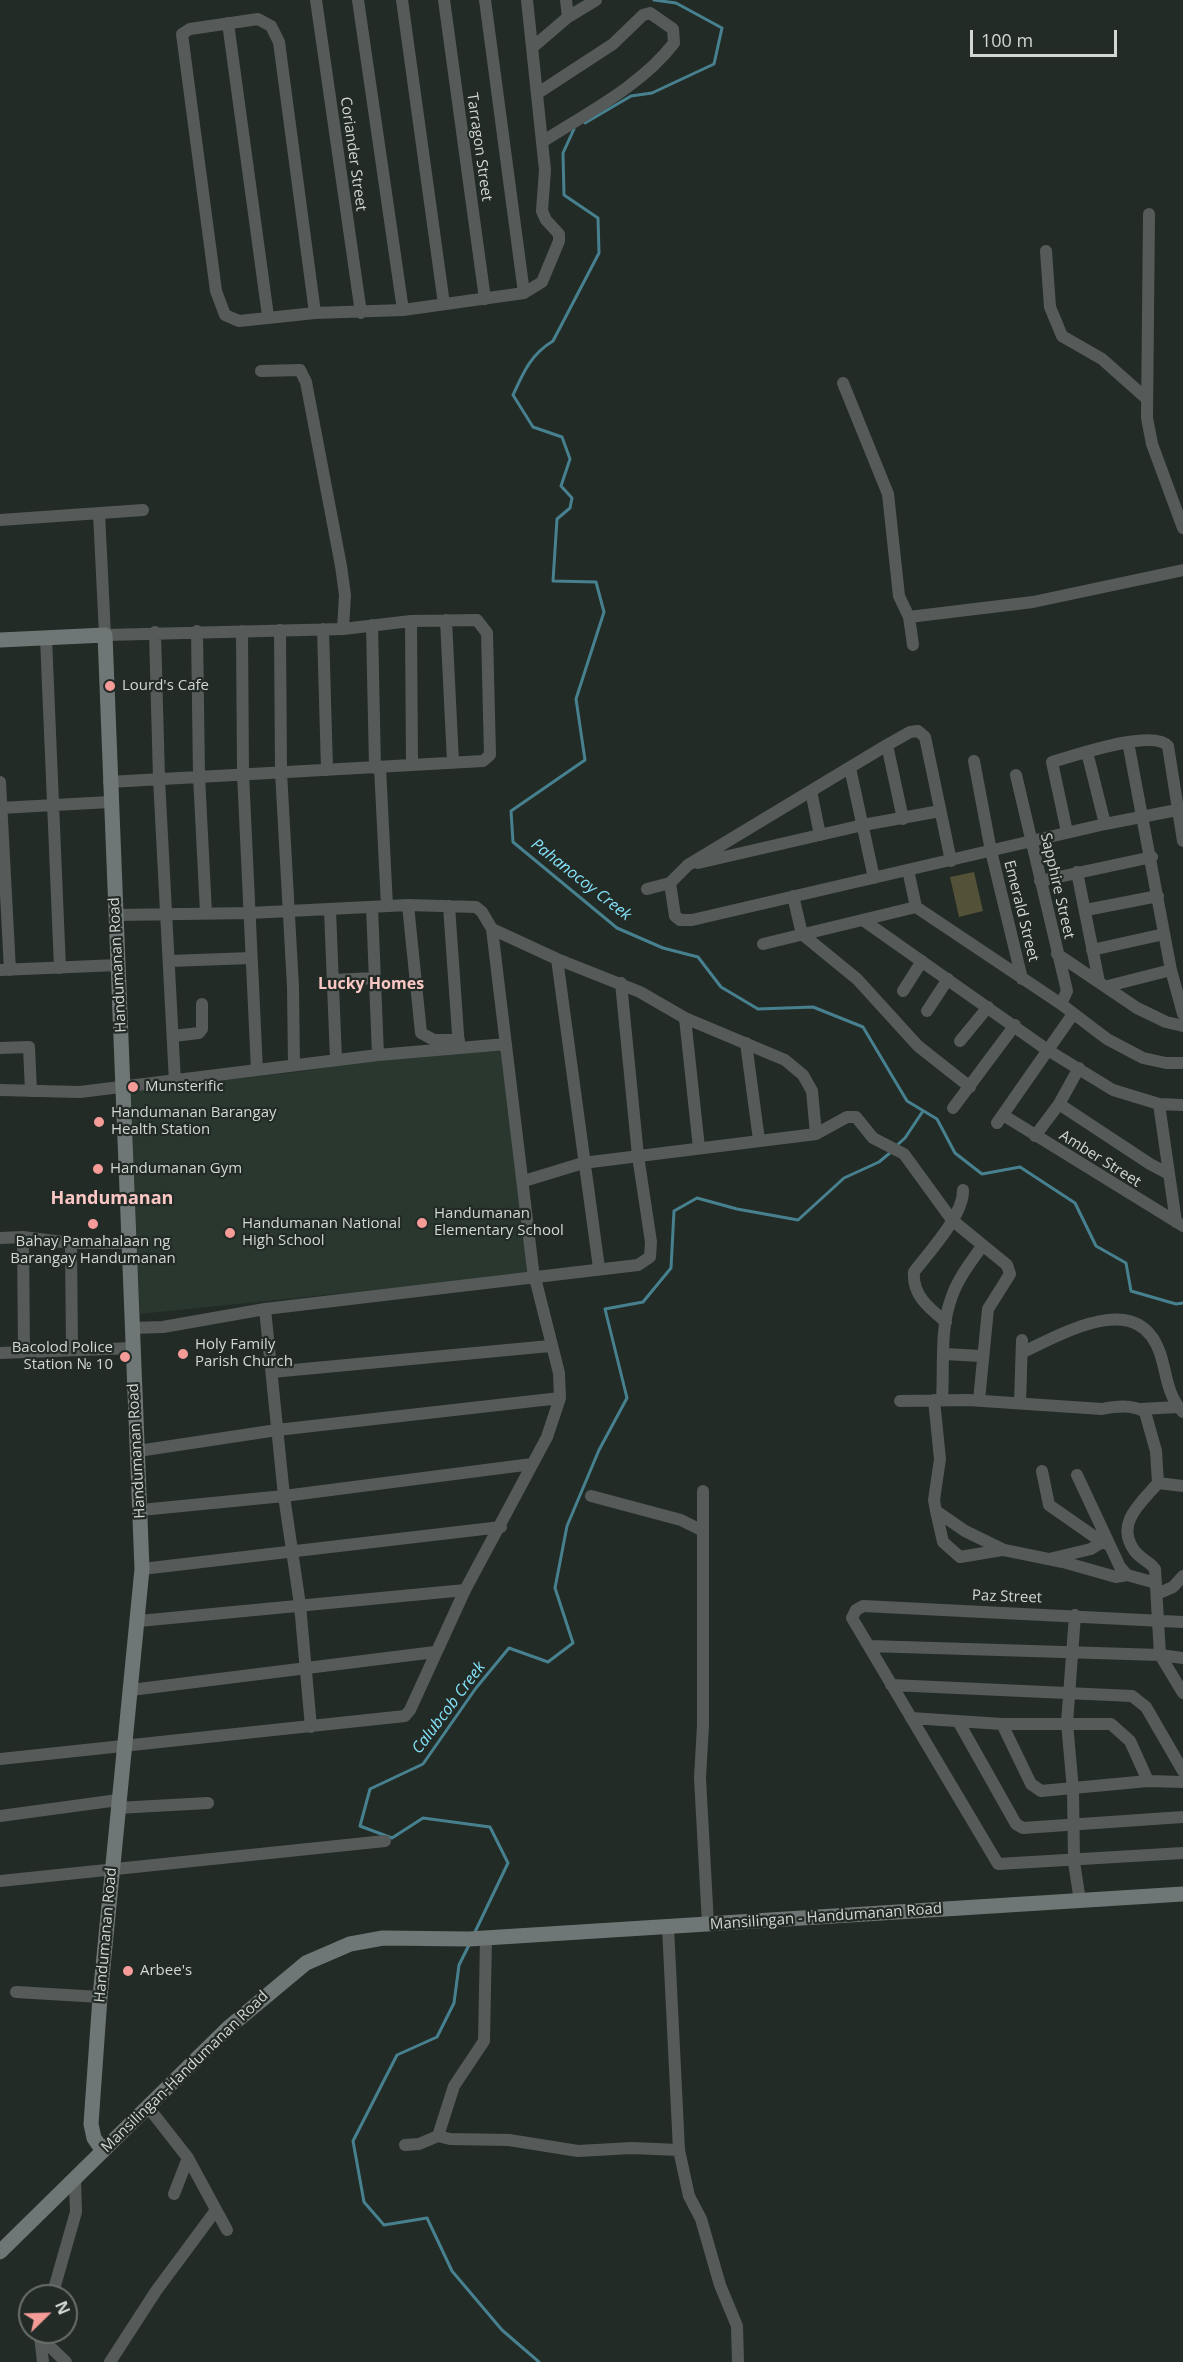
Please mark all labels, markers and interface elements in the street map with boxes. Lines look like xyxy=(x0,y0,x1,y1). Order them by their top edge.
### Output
scale bar xyxy=(973,18,1120,56)
text: 100 m xyxy=(981,28,1033,52)
street label: Tarragon Street xyxy=(462,92,496,202)
street label: Coriander Street xyxy=(336,96,370,212)
place label: Lourd's Cafe xyxy=(122,677,209,695)
marker: Lourd's Cafe xyxy=(103,679,117,693)
street label: Sapphire Street xyxy=(1036,831,1078,941)
water label: Pahanocoy Creek xyxy=(527,835,635,925)
street label: Emerald Street xyxy=(1000,858,1042,964)
street label: Handumanan Road xyxy=(105,897,131,1033)
district label: Lucky Homes xyxy=(318,974,424,994)
place label: Munsterific xyxy=(145,1078,224,1096)
marker: Munsterific xyxy=(126,1080,140,1094)
place label: Handumanan Barangay Health Station xyxy=(111,1104,277,1139)
marker: Handumanan Barangay Health Station xyxy=(92,1115,106,1129)
street label: Amber Street xyxy=(1056,1127,1144,1191)
place label: Handumanan Gym xyxy=(110,1160,242,1178)
marker: Handumanan Gym xyxy=(91,1162,105,1176)
district label: Handumanan xyxy=(51,1188,173,1210)
place label: Handumanan Elementary School xyxy=(434,1205,564,1240)
place label: Handumanan National High School xyxy=(242,1215,401,1250)
marker: Handumanan Elementary School xyxy=(415,1216,429,1230)
marker: Bahay Pamahalaan ng Barangay Handumanan xyxy=(86,1217,100,1231)
marker: Handumanan National High School xyxy=(223,1226,237,1240)
place label: Bahay Pamahalaan ng Barangay Handumanan xyxy=(10,1233,176,1268)
place label: Holy Family Parish Church xyxy=(195,1336,293,1371)
place label: Bacolod Police Station № 10 xyxy=(12,1339,113,1374)
marker: Holy Family Parish Church xyxy=(176,1347,190,1361)
marker: Bacolod Police Station № 10 xyxy=(118,1350,132,1364)
street label: Handumanan Road xyxy=(124,1383,150,1519)
street label: Paz Street xyxy=(972,1587,1042,1607)
water label: Calubcob Creek xyxy=(408,1658,490,1758)
street label: Handumanan Road xyxy=(91,1867,121,2003)
street label: Mansilingan - Handumanan Road xyxy=(709,1900,943,1934)
place label: Arbee's xyxy=(140,1962,192,1980)
marker: Arbee's xyxy=(121,1964,135,1978)
street label: Mansilingan-Handumanan Road xyxy=(98,1987,272,2157)
north arrow xyxy=(18,2284,78,2344)
text: N xyxy=(50,2297,75,2318)

